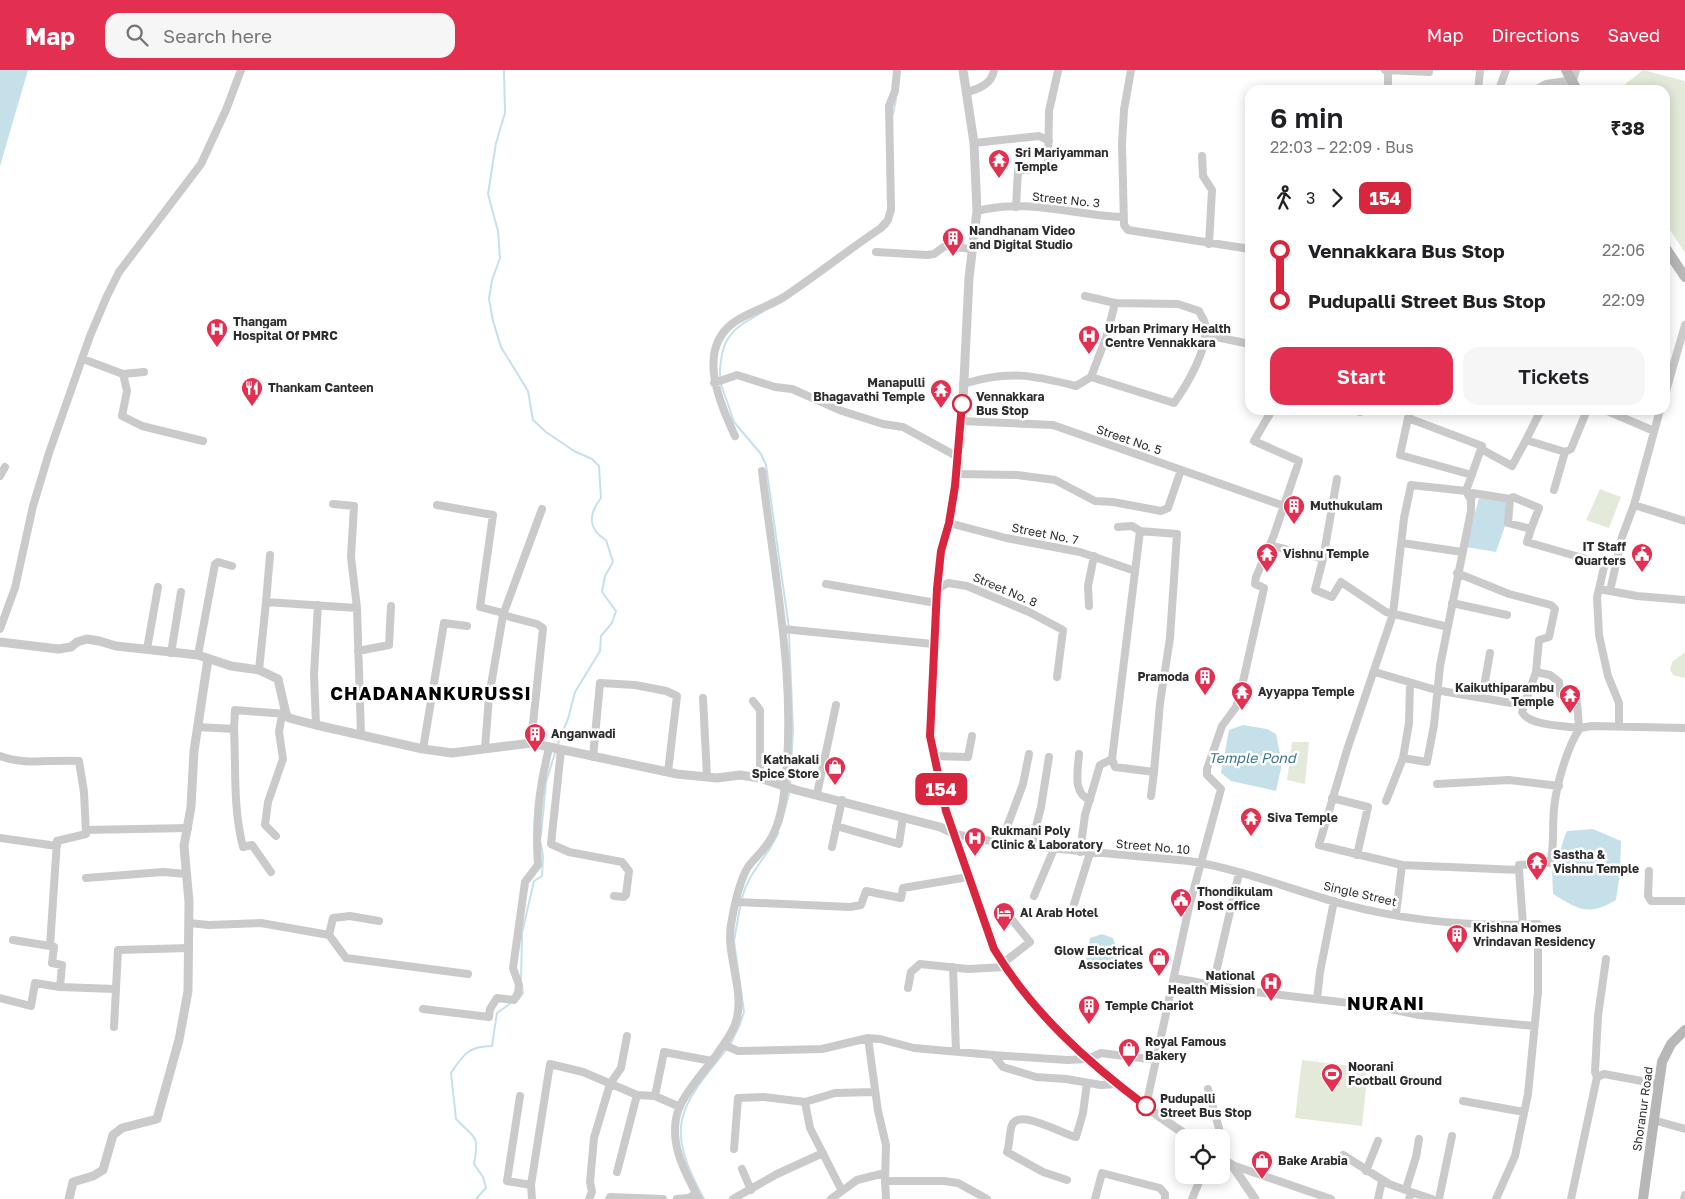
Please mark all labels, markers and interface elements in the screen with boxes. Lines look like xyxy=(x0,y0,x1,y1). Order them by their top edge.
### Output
search box xyxy=(105,13,455,58)
text: Map xyxy=(25,21,75,50)
icon: search xyxy=(123,21,151,49)
text: Search here xyxy=(163,24,272,47)
text: Map xyxy=(1427,24,1463,46)
text: Directions xyxy=(1491,24,1579,46)
text: Saved xyxy=(1607,24,1660,46)
text: 6 min xyxy=(1270,101,1344,134)
text: ₹38 xyxy=(1610,116,1645,139)
text: 22:03 – 22:09 · Bus xyxy=(1270,137,1414,157)
place label: Sri Mariyamman Temple xyxy=(1015,145,1109,174)
temple icon: Sri Mariyamman Temple xyxy=(987,148,1011,179)
icon: walk xyxy=(1270,184,1298,212)
icon: forward xyxy=(1323,184,1351,212)
text: 154 xyxy=(1369,187,1401,209)
street label: Street No. 3 xyxy=(1031,188,1101,211)
text: 3 xyxy=(1306,188,1315,208)
place label: Nandhanam Video and Digital Studio xyxy=(969,223,1075,252)
building icon: Nandhanam Video and Digital Studio xyxy=(941,226,965,257)
text: Vennakkara Bus Stop xyxy=(1308,239,1505,262)
text: 22:06 xyxy=(1602,240,1645,260)
text: Pudupalli Street Bus Stop xyxy=(1308,289,1546,312)
text: 22:09 xyxy=(1602,290,1645,310)
place label: Thangam Hospital Of PMRC xyxy=(233,314,338,343)
hospital icon: Thangam Hospital Of PMRC xyxy=(205,317,229,348)
place label: Urban Primary Health Centre Vennakkara xyxy=(1105,321,1231,350)
hospital icon: Urban Primary Health Centre Vennakkara xyxy=(1077,324,1101,355)
button: Start xyxy=(1270,347,1453,405)
button: Tickets xyxy=(1463,347,1645,405)
place label: Manapulli Bhagavathi Temple xyxy=(813,375,925,404)
restaurant icon: Thankam Canteen xyxy=(240,376,264,407)
temple icon: Manapulli Bhagavathi Temple xyxy=(929,378,953,409)
place label: Thankam Canteen xyxy=(268,380,374,395)
place label: Vennakkara Bus Stop xyxy=(976,389,1045,418)
marker: Vennakkara Bus Stop xyxy=(952,394,972,414)
street label: Street No. 5 xyxy=(1094,421,1164,458)
building icon: Muthukulam xyxy=(1282,494,1306,525)
place label: Muthukulam xyxy=(1310,498,1383,513)
street label: Street No. 7 xyxy=(1011,520,1080,547)
place label: IT Staff Quarters xyxy=(1574,539,1627,568)
temple icon: Vishnu Temple xyxy=(1255,542,1279,573)
public building icon: IT Staff Quarters xyxy=(1630,542,1654,573)
place label: Vishnu Temple xyxy=(1283,546,1369,561)
street label: Street No. 8 xyxy=(971,569,1040,610)
building icon: Pramoda xyxy=(1193,665,1217,696)
place label: Pramoda xyxy=(1137,669,1189,684)
temple icon: Ayyappa Temple xyxy=(1230,680,1254,711)
place label: Kaikuthiparambu Temple xyxy=(1455,680,1554,709)
district label: CHADANANKURUSSI xyxy=(330,682,532,704)
temple icon: Kaikuthiparambu Temple xyxy=(1558,683,1582,714)
place label: Ayyappa Temple xyxy=(1258,684,1355,699)
building icon: Anganwadi xyxy=(523,722,547,753)
place label: Anganwadi xyxy=(551,726,616,741)
water label: Temple Pond xyxy=(1208,749,1297,766)
place label: Kathakali Spice Store xyxy=(752,752,819,781)
shop icon: Kathakali Spice Store xyxy=(823,755,847,786)
line badge: 154 xyxy=(912,773,970,805)
text: 154 xyxy=(925,778,957,800)
temple icon: Siva Temple xyxy=(1239,806,1263,837)
place label: Siva Temple xyxy=(1267,810,1338,825)
place label: Rukmani Poly Clinic & Laboratory xyxy=(991,823,1104,852)
hospital icon: Rukmani Poly Clinic & Laboratory xyxy=(963,826,987,857)
street label: Street No. 10 xyxy=(1115,836,1191,857)
place label: Sastha & Vishnu Temple xyxy=(1553,847,1639,876)
temple icon: Sastha & Vishnu Temple xyxy=(1525,850,1549,881)
street label: Single Street xyxy=(1322,878,1398,909)
place label: Thondikulam Post office xyxy=(1197,884,1273,913)
public building icon: Thondikulam Post office xyxy=(1169,887,1193,918)
hotel icon: Al Arab Hotel xyxy=(992,901,1016,932)
place label: Al Arab Hotel xyxy=(1020,905,1098,920)
place label: Krishna Homes Vrindavan Residency xyxy=(1473,920,1596,949)
building icon: Krishna Homes Vrindavan Residency xyxy=(1445,923,1469,954)
place label: Glow Electrical Associates xyxy=(1054,943,1143,972)
shop icon: Glow Electrical Associates xyxy=(1147,946,1171,977)
place label: National Health Mission xyxy=(1168,968,1255,997)
hospital icon: National Health Mission xyxy=(1259,971,1283,1002)
district label: NURANI xyxy=(1347,992,1425,1014)
building icon: Temple Chariot xyxy=(1077,994,1101,1025)
place label: Temple Chariot xyxy=(1105,998,1194,1013)
place label: Royal Famous Bakery xyxy=(1145,1034,1227,1063)
shop icon: Royal Famous Bakery xyxy=(1117,1037,1141,1068)
place label: Noorani Football Ground xyxy=(1348,1059,1442,1088)
sports icon: Noorani Football Ground xyxy=(1320,1062,1344,1093)
street label: Shoranur Road xyxy=(1629,1066,1656,1152)
place label: Pudupalli Street Bus Stop xyxy=(1160,1091,1252,1120)
marker: Pudupalli Street Bus Stop xyxy=(1136,1096,1156,1116)
map controls xyxy=(1175,1129,1230,1184)
button: locate xyxy=(1175,1129,1230,1184)
shop icon: Bake Arabia xyxy=(1250,1149,1274,1180)
place label: Bake Arabia xyxy=(1278,1153,1348,1168)

